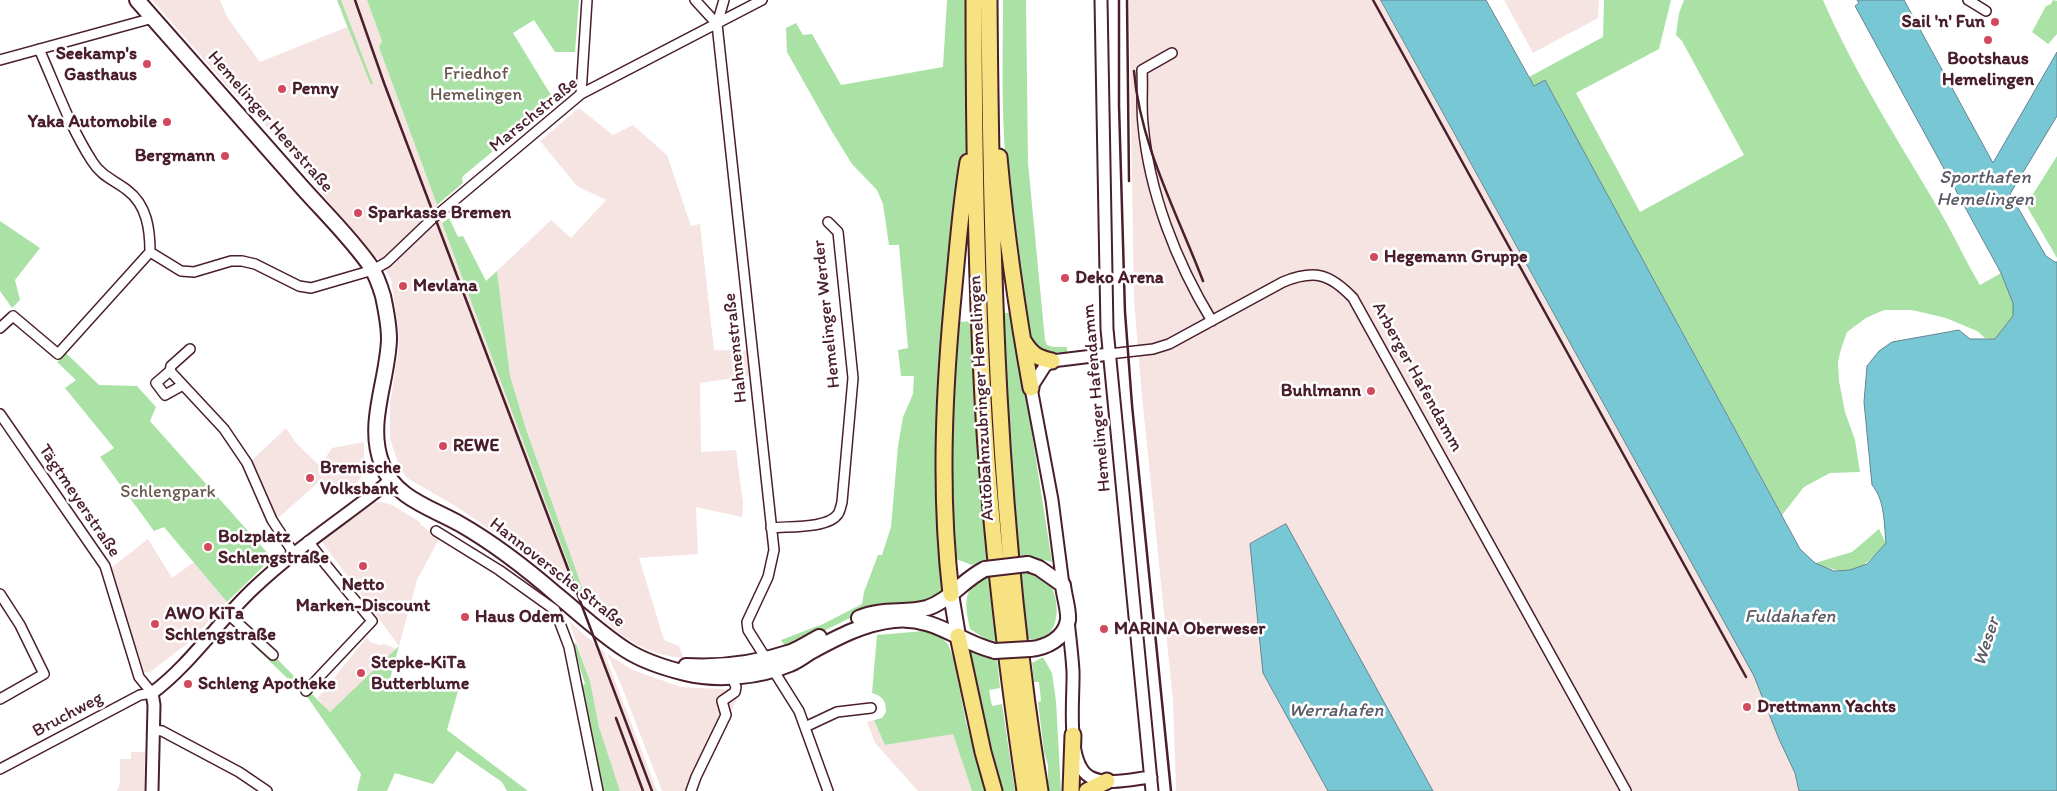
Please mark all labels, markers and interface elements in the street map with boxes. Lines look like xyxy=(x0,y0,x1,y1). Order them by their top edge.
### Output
place label: Sail 'n' Fun xyxy=(1902,11,1985,33)
marker: Sail 'n' Fun xyxy=(1989,16,2001,28)
marker: Bootshaus Hemelingen xyxy=(1982,34,1994,46)
place label: Seekamp's Gasthaus xyxy=(56,43,137,86)
street label: Hemelinger Heerstraße xyxy=(203,47,337,197)
place label: Bootshaus Hemelingen xyxy=(1942,48,2034,90)
marker: Seekamp's Gasthaus xyxy=(141,58,153,70)
park label: Friedhof Hemelingen xyxy=(430,63,522,106)
street label: Marschstraße xyxy=(485,73,583,157)
place label: Penny xyxy=(292,78,339,100)
marker: Penny xyxy=(276,83,288,95)
place label: Yaka Automobile xyxy=(28,111,157,133)
marker: Yaka Automobile xyxy=(161,116,173,128)
place label: Bergmann xyxy=(135,145,215,167)
marker: Bergmann xyxy=(219,150,231,162)
water label: Sporthafen Hemelingen xyxy=(1936,167,2034,211)
place label: Sparkasse Bremen xyxy=(368,202,511,224)
marker: Sparkasse Bremen xyxy=(352,207,364,219)
street label: Hemelinger Werder xyxy=(808,239,846,389)
place label: Hegemann Gruppe xyxy=(1384,246,1528,268)
marker: Hegemann Gruppe xyxy=(1368,251,1380,263)
place label: Deko Arena xyxy=(1075,267,1164,289)
marker: Deko Arena xyxy=(1059,272,1071,284)
place label: Mevlana xyxy=(413,275,478,297)
street label: Autobahnzubringer Hemelingen xyxy=(965,275,999,521)
marker: Mevlana xyxy=(397,280,409,292)
street label: Hahnenstraße xyxy=(719,292,753,404)
street label: Arberger Hafendamm xyxy=(1367,298,1467,456)
street label: Hemelinger Hafendamm xyxy=(1078,303,1116,493)
place label: Buhlmann xyxy=(1281,380,1361,402)
marker: Buhlmann xyxy=(1365,385,1377,397)
place label: REWE xyxy=(453,435,499,457)
street label: Tägtmeyerstraße xyxy=(33,440,125,562)
marker: REWE xyxy=(437,440,449,452)
place label: Bremische Volksbank xyxy=(320,457,401,499)
marker: Bremische Volksbank xyxy=(304,472,316,484)
park label: Schlengpark xyxy=(120,481,216,503)
street label: Hannoversche Straße xyxy=(485,513,629,633)
place label: Bolzplatz Schlengstraße xyxy=(218,526,329,568)
marker: Bolzplatz Schlengstraße xyxy=(202,541,214,553)
marker: Netto Marken-Discount xyxy=(357,560,369,572)
place label: Netto Marken-Discount xyxy=(296,574,430,616)
place label: AWO KiTa Schlengstraße xyxy=(165,603,276,646)
place label: Haus Odem xyxy=(475,606,565,628)
water label: Fuldahafen xyxy=(1745,606,1835,628)
marker: Haus Odem xyxy=(459,611,471,623)
water label: Weser xyxy=(1969,615,2005,669)
marker: AWO KiTa Schlengstraße xyxy=(149,618,161,630)
place label: MARINA Oberweser xyxy=(1114,618,1265,640)
marker: MARINA Oberweser xyxy=(1098,623,1110,635)
place label: Stepke-KiTa Butterblume xyxy=(371,652,469,694)
marker: Stepke-KiTa Butterblume xyxy=(355,667,367,679)
place label: Schleng Apotheke xyxy=(198,673,336,695)
marker: Schleng Apotheke xyxy=(182,678,194,690)
street label: Bruchweg xyxy=(29,688,107,742)
place label: Drettmann Yachts xyxy=(1757,696,1896,718)
water label: Werrahafen xyxy=(1289,700,1383,722)
marker: Drettmann Yachts xyxy=(1741,701,1753,713)

